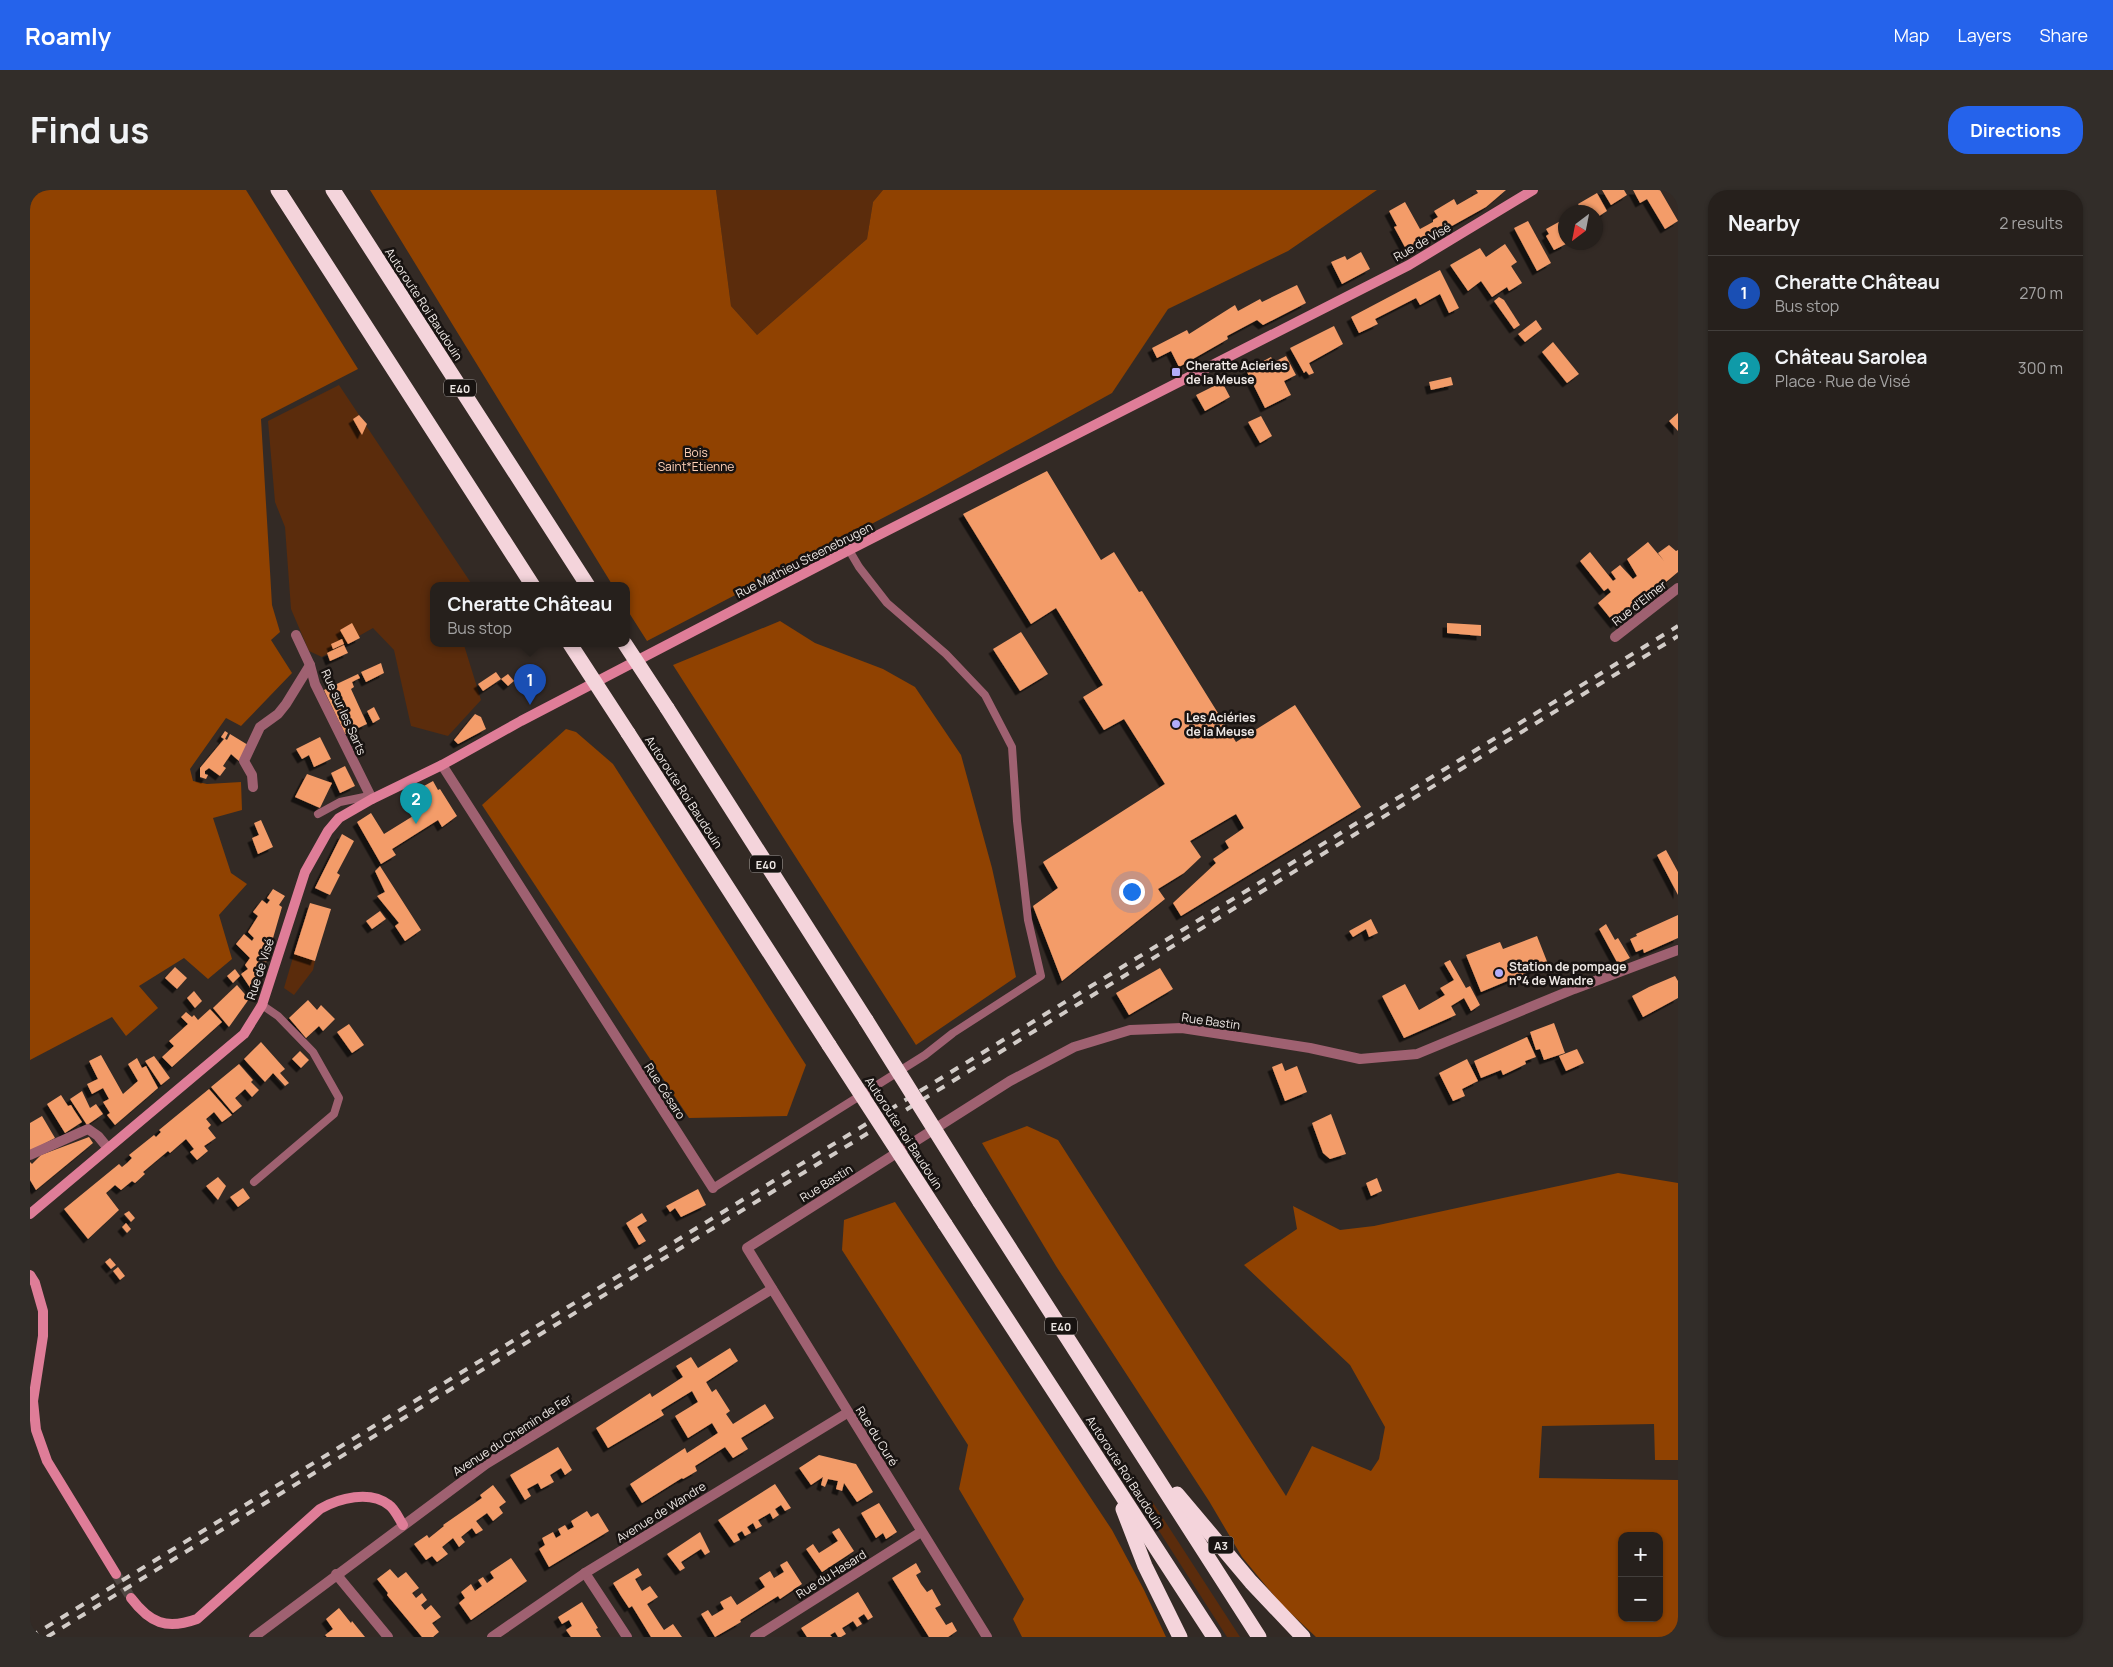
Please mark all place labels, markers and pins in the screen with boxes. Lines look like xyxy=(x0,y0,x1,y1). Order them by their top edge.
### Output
place label: Cheratte Acieries de la Meuse xyxy=(1186,357,1288,388)
marker: Cheratte Acieries de la Meuse xyxy=(1170,366,1182,378)
pin: 1 xyxy=(514,664,546,705)
place label: Les Aciéries de la Meuse xyxy=(1186,709,1256,740)
marker: Les Aciéries de la Meuse xyxy=(1170,718,1182,730)
pin: 2 xyxy=(400,783,432,824)
place label: Station de pompage n°4 de Wandre xyxy=(1509,958,1626,989)
marker: Station de pompage n°4 de Wandre xyxy=(1493,967,1505,979)

